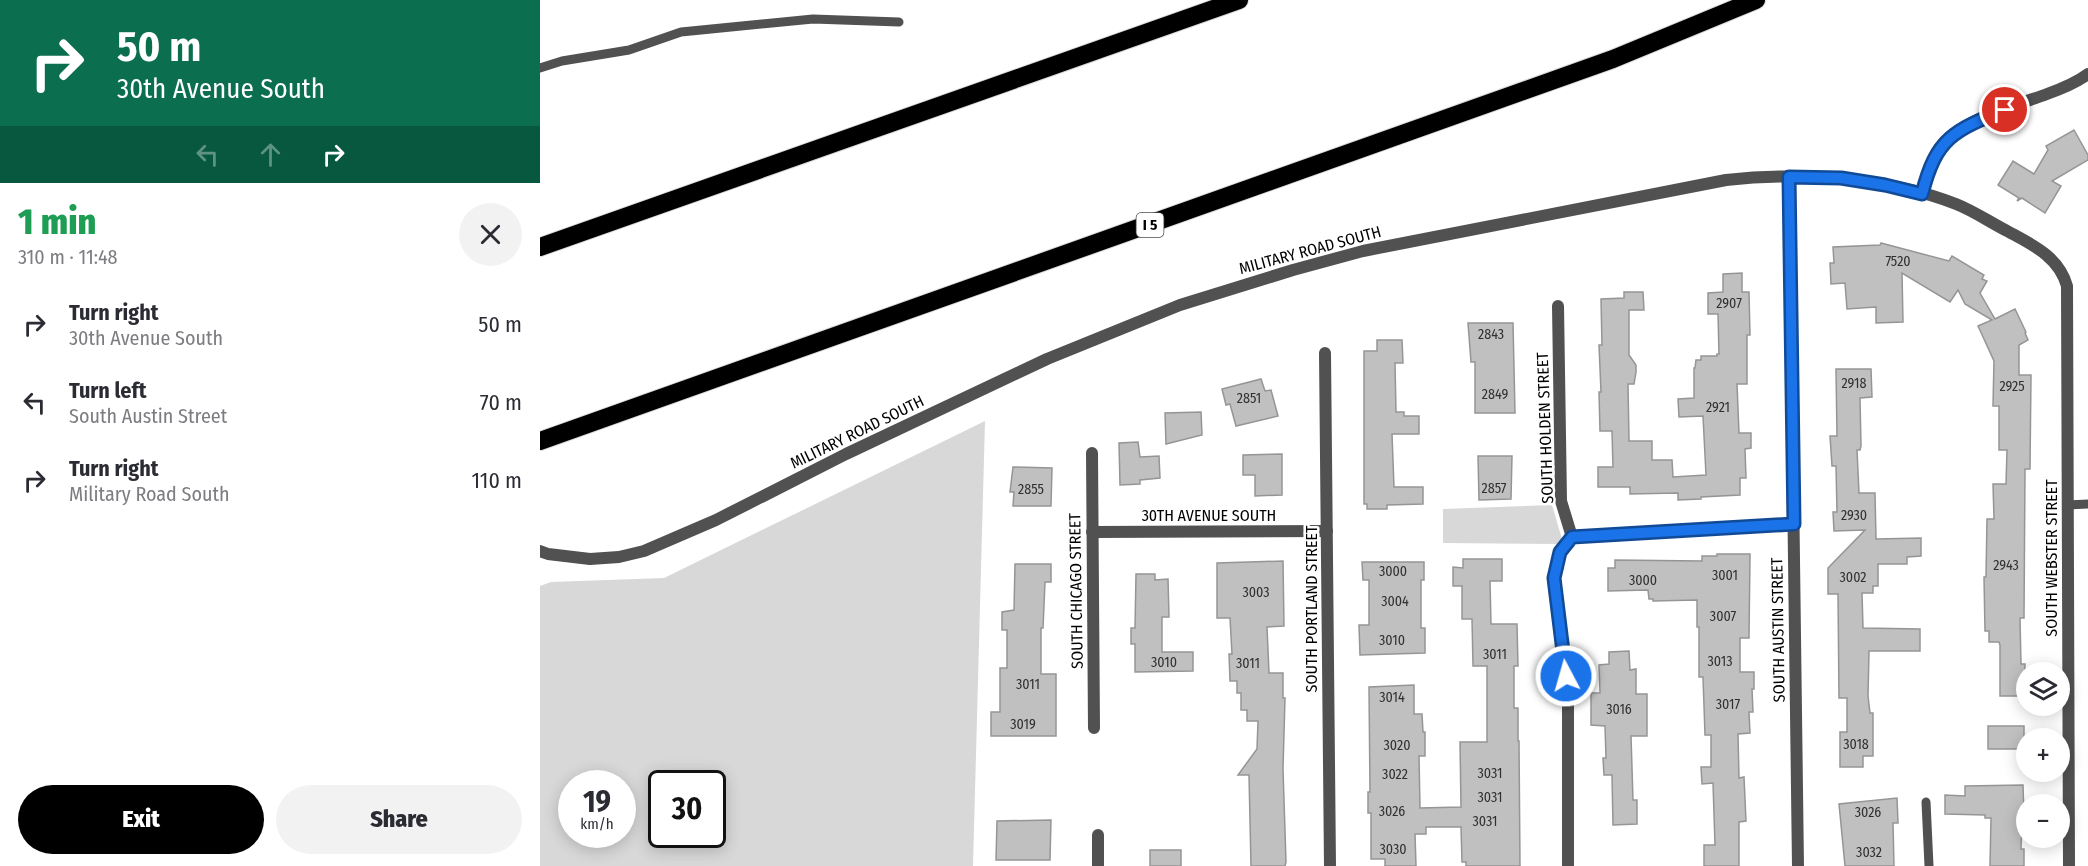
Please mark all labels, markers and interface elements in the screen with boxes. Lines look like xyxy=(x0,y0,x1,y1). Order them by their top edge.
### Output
text: 50 m xyxy=(117,22,201,72)
icon: right xyxy=(18,24,96,102)
text: 30th Avenue South xyxy=(117,73,325,105)
pin xyxy=(1979,84,2030,135)
icon: arrive xyxy=(1988,93,2021,126)
icon: left xyxy=(191,138,224,171)
icon: ahead xyxy=(254,138,287,171)
icon: right xyxy=(317,138,350,171)
text: 1 min xyxy=(18,200,96,244)
button: close xyxy=(459,203,522,266)
road number: I 5 xyxy=(1136,213,1164,237)
street label: MILITARY ROAD SOUTH xyxy=(1237,222,1383,278)
text: 310 m · 11:48 xyxy=(18,245,118,269)
house number: 7520 xyxy=(1885,253,1911,270)
house number: 2907 xyxy=(1716,295,1742,312)
text: Turn right xyxy=(69,299,158,326)
icon: right xyxy=(18,308,51,341)
text: 50 m xyxy=(478,311,522,338)
text: 30th Avenue South xyxy=(69,326,223,350)
house number: 2843 xyxy=(1478,326,1504,343)
street label: SOUTH HOLDEN STREET xyxy=(1533,351,1557,504)
house number: 2918 xyxy=(1841,375,1867,392)
text: Turn left xyxy=(69,377,147,404)
house number: 2925 xyxy=(1999,378,2025,395)
icon: left xyxy=(18,386,51,419)
house number: 2849 xyxy=(1482,386,1508,403)
text: 70 m xyxy=(480,389,522,416)
house number: 2851 xyxy=(1237,390,1261,407)
street label: MILITARY ROAD SOUTH xyxy=(787,391,927,473)
house number: 2921 xyxy=(1706,399,1730,416)
text: South Austin Street xyxy=(69,404,227,428)
text: Turn right xyxy=(69,455,158,482)
icon: right xyxy=(18,464,51,497)
text: 110 m xyxy=(472,467,522,494)
street label: SOUTH WEBSTER STREET xyxy=(2042,479,2061,637)
house number: 2857 xyxy=(1482,480,1507,497)
house number: 2855 xyxy=(1018,481,1044,498)
text: Military Road South xyxy=(69,482,230,506)
street label: 30TH AVENUE SOUTH xyxy=(1142,506,1276,525)
house number: 2930 xyxy=(1841,507,1867,524)
street label: SOUTH CHICAGO STREET xyxy=(1065,512,1087,669)
street label: SOUTH PORTLAND STREET xyxy=(1302,525,1321,692)
street label: SOUTH AUSTIN STREET xyxy=(1767,557,1789,702)
house number: 2943 xyxy=(1993,557,2019,574)
house number: 3000 xyxy=(1379,563,1407,580)
house number: 3001 xyxy=(1712,567,1738,584)
house number: 3002 xyxy=(1840,569,1866,586)
house number: 3000 xyxy=(1629,572,1657,589)
house number: 3003 xyxy=(1242,584,1270,601)
house number: 3004 xyxy=(1381,593,1409,610)
house number: 3007 xyxy=(1710,608,1736,625)
house number: 3010 xyxy=(1379,632,1405,649)
position arrow xyxy=(1534,644,1598,708)
house number: 3011 xyxy=(1483,646,1507,663)
house number: 3013 xyxy=(1707,653,1733,670)
house number: 3010 xyxy=(1151,654,1177,671)
house number: 3011 xyxy=(1236,655,1260,672)
map controls xyxy=(2016,662,2070,848)
button: layers xyxy=(2016,662,2070,716)
house number: 3011 xyxy=(1016,676,1040,693)
house number: 3014 xyxy=(1379,689,1405,706)
house number: 3017 xyxy=(1716,696,1741,713)
house number: 3016 xyxy=(1606,701,1632,718)
house number: 3019 xyxy=(1010,716,1036,733)
button: + xyxy=(2016,728,2070,782)
house number: 3018 xyxy=(1843,736,1869,753)
house number: 3020 xyxy=(1384,737,1410,754)
house number: 3031 xyxy=(1478,765,1502,782)
house number: 3022 xyxy=(1382,766,1408,783)
speed limit sign: 30 xyxy=(648,770,726,848)
text: 19 xyxy=(583,784,611,820)
button: Exit xyxy=(18,785,264,854)
button: Share xyxy=(276,785,522,854)
house number: 3031 xyxy=(1478,789,1502,806)
button: − xyxy=(2016,794,2070,848)
house number: 3026 xyxy=(1379,803,1405,820)
house number: 3026 xyxy=(1855,804,1881,821)
house number: 3031 xyxy=(1473,813,1497,830)
text: km/h xyxy=(580,815,614,833)
house number: 3030 xyxy=(1379,841,1407,858)
house number: 3032 xyxy=(1856,844,1882,861)

